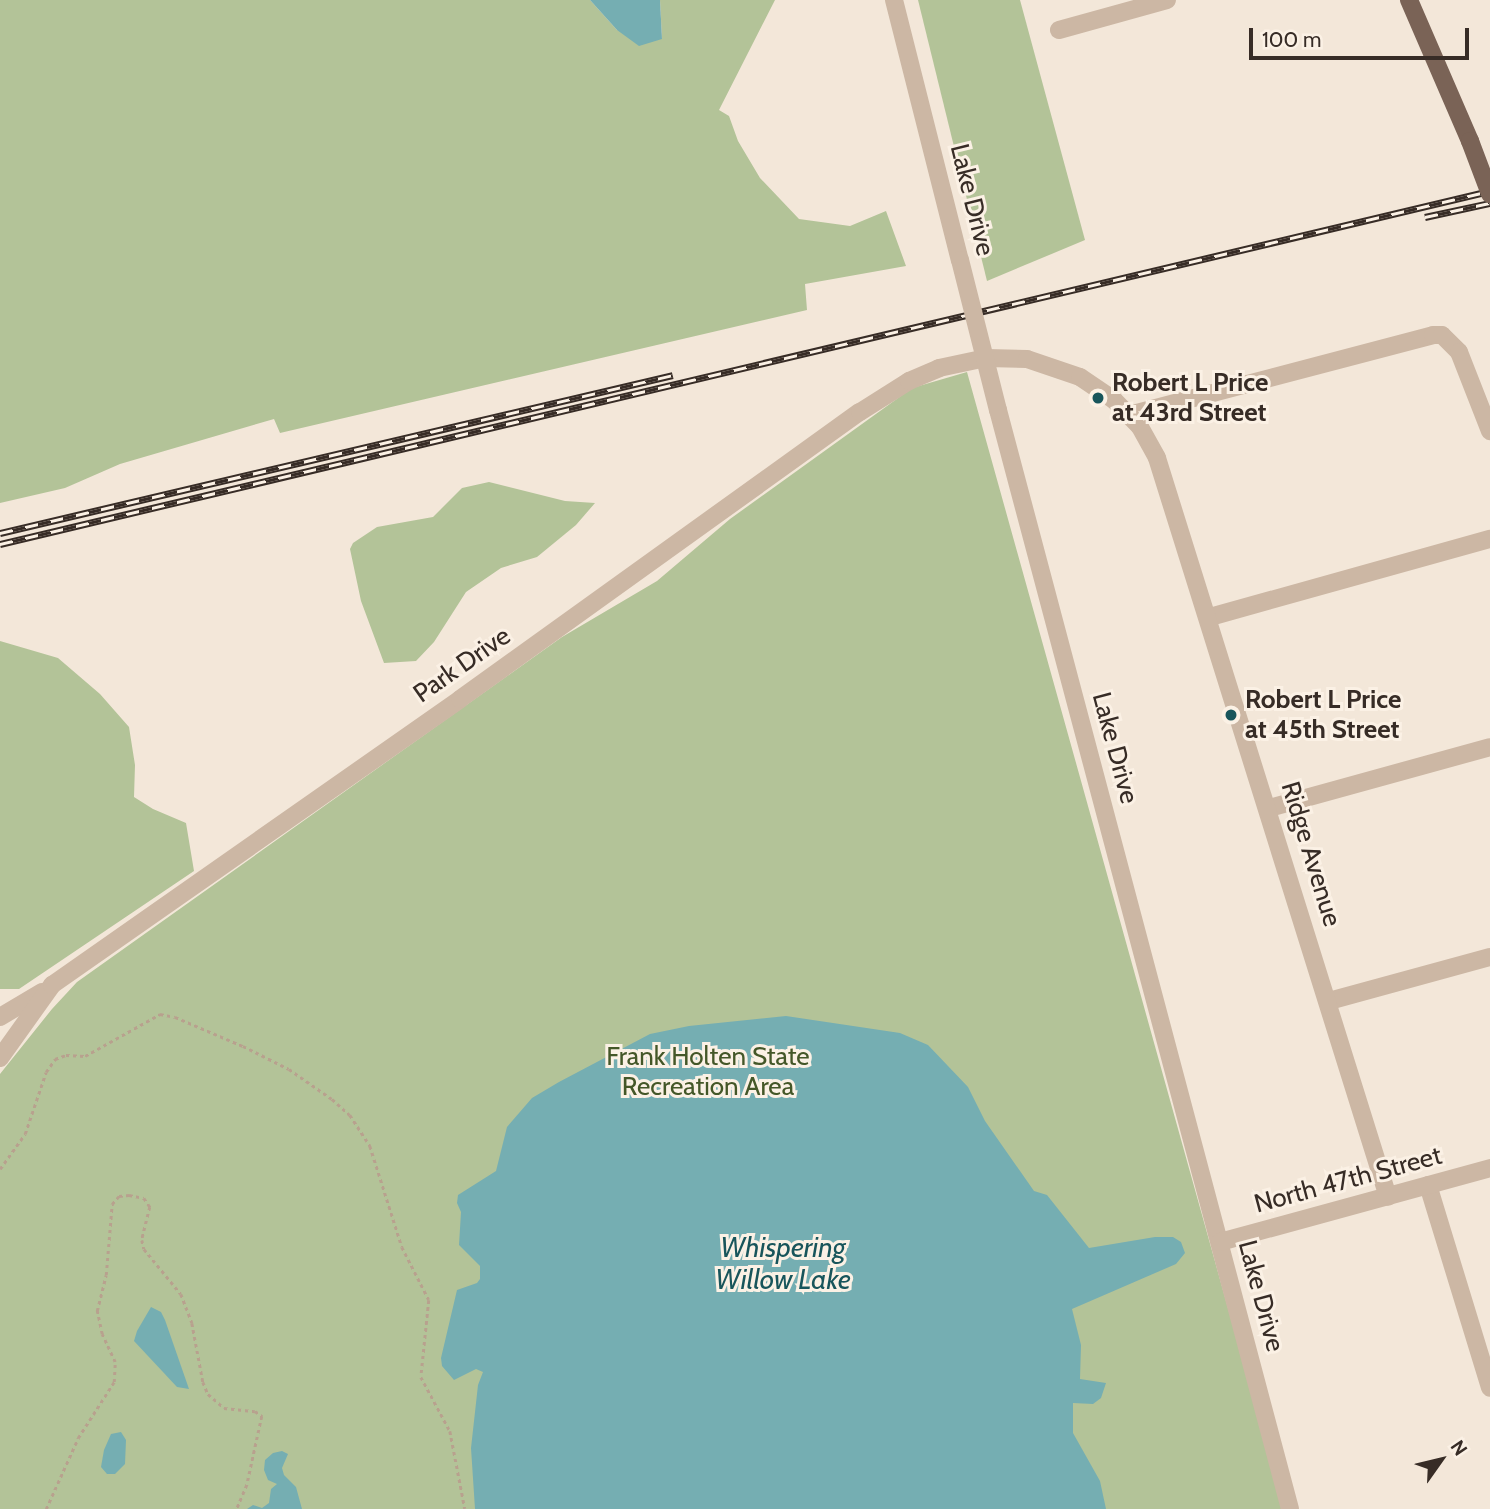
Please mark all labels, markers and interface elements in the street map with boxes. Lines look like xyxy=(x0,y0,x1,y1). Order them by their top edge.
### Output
scale bar xyxy=(1252,14,1472,58)
text: 100 m xyxy=(1262,27,1321,52)
street label: Lake Drive xyxy=(943,141,1001,259)
place label: Robert L Price at 43rd Street xyxy=(1112,367,1268,428)
marker: Robert L Price at 43rd Street xyxy=(1090,390,1106,406)
street label: Park Drive xyxy=(408,620,516,710)
place label: Robert L Price at 45th Street xyxy=(1245,684,1401,746)
street label: Lake Drive xyxy=(1085,689,1145,807)
marker: Robert L Price at 45th Street xyxy=(1223,707,1239,723)
street label: Ridge Avenue xyxy=(1274,778,1348,930)
park label: Frank Holten State Recreation Area xyxy=(606,1041,810,1102)
street label: North 47th Street xyxy=(1251,1140,1445,1220)
water label: Whispering Willow Lake xyxy=(715,1230,851,1296)
street label: Lake Drive xyxy=(1231,1237,1291,1355)
north arrow xyxy=(1406,1425,1476,1495)
text: N xyxy=(1446,1436,1472,1460)

